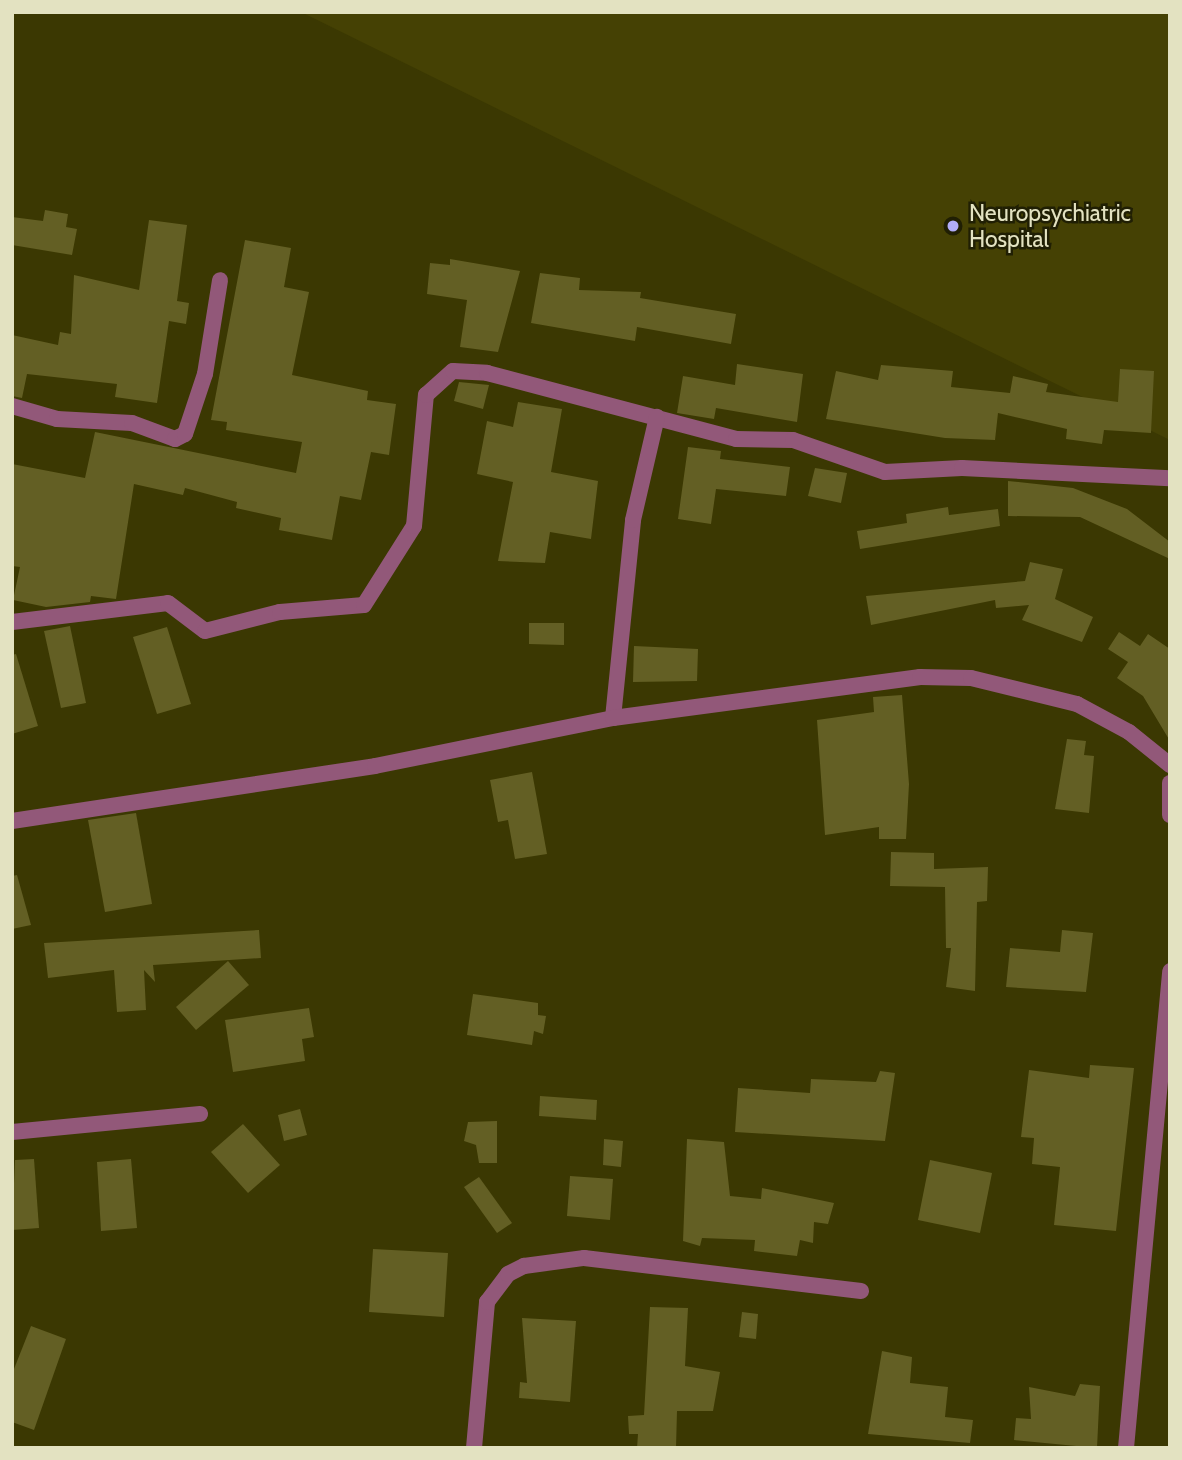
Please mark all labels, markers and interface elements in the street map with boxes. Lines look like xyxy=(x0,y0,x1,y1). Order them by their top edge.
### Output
place label: Neuropsychiatric Hospital xyxy=(969,199,1131,253)
marker: Neuropsychiatric Hospital xyxy=(943,216,963,236)

